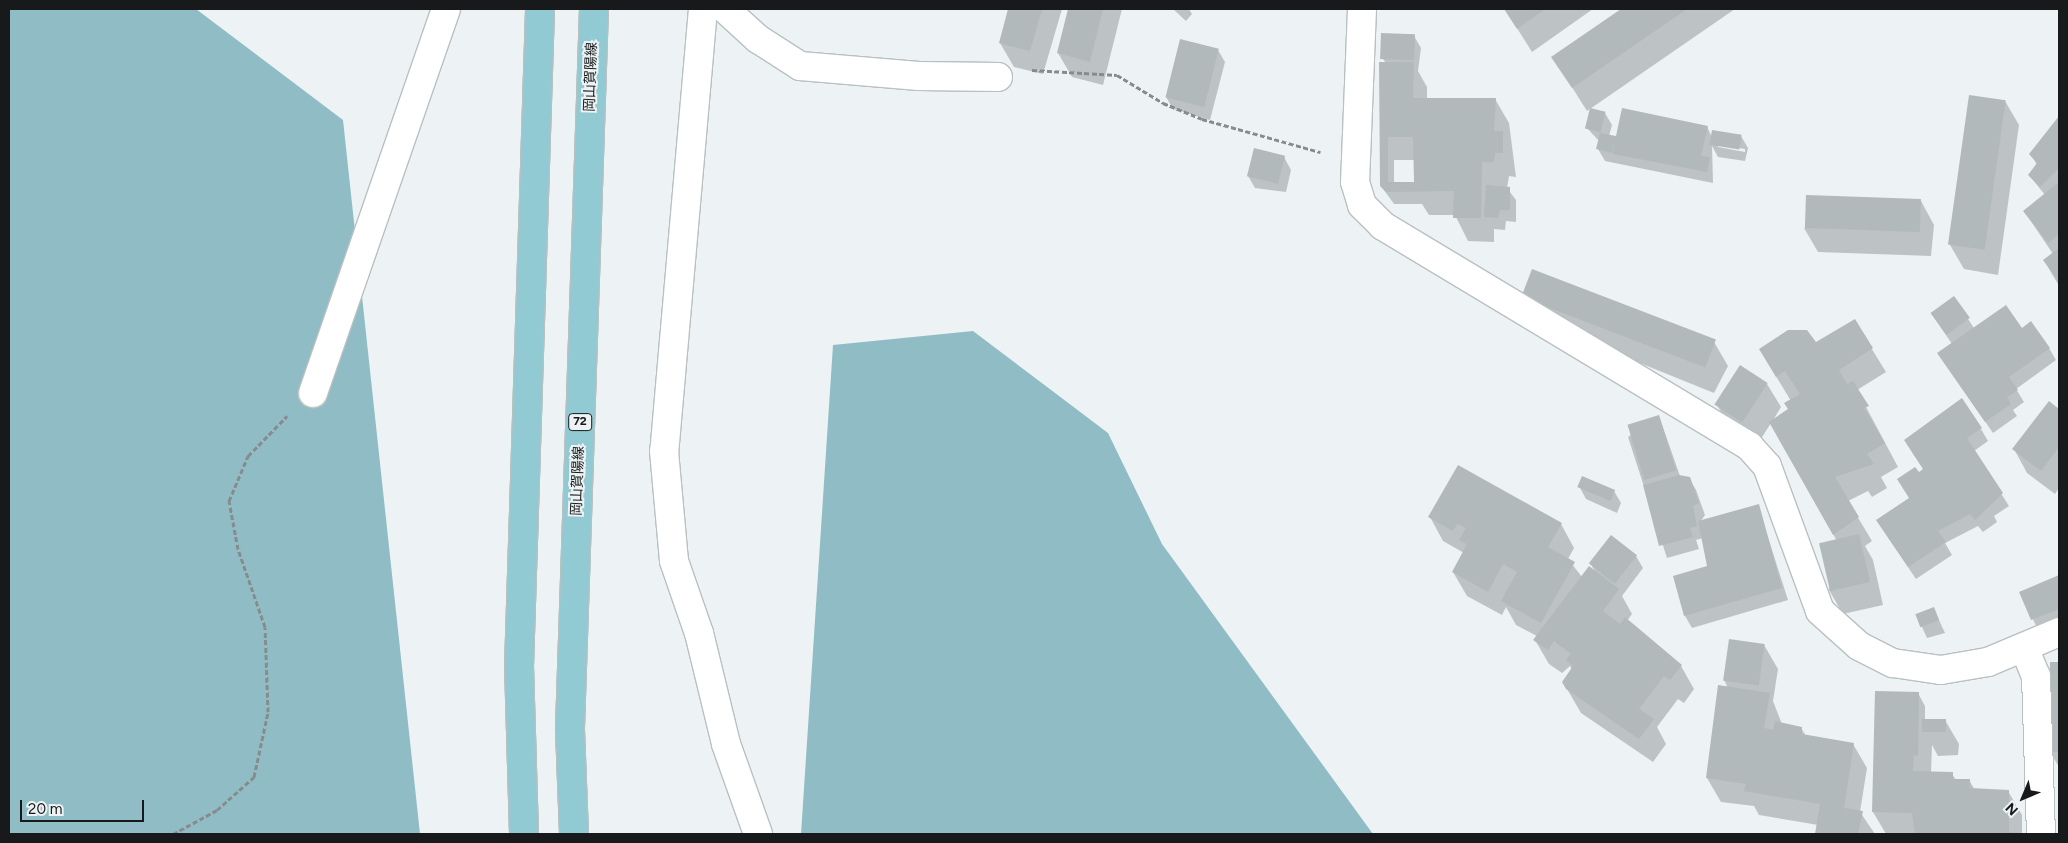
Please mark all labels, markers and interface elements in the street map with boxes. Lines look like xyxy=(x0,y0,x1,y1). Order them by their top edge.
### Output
street label: 岡山賀陽線 xyxy=(581,42,601,112)
road number: 72 xyxy=(568,412,592,432)
street label: 岡山賀陽線 xyxy=(568,446,588,516)
north arrow xyxy=(1998,773,2048,823)
scale bar xyxy=(22,790,146,822)
text: N xyxy=(2002,799,2022,819)
text: 20 m xyxy=(28,800,62,818)

